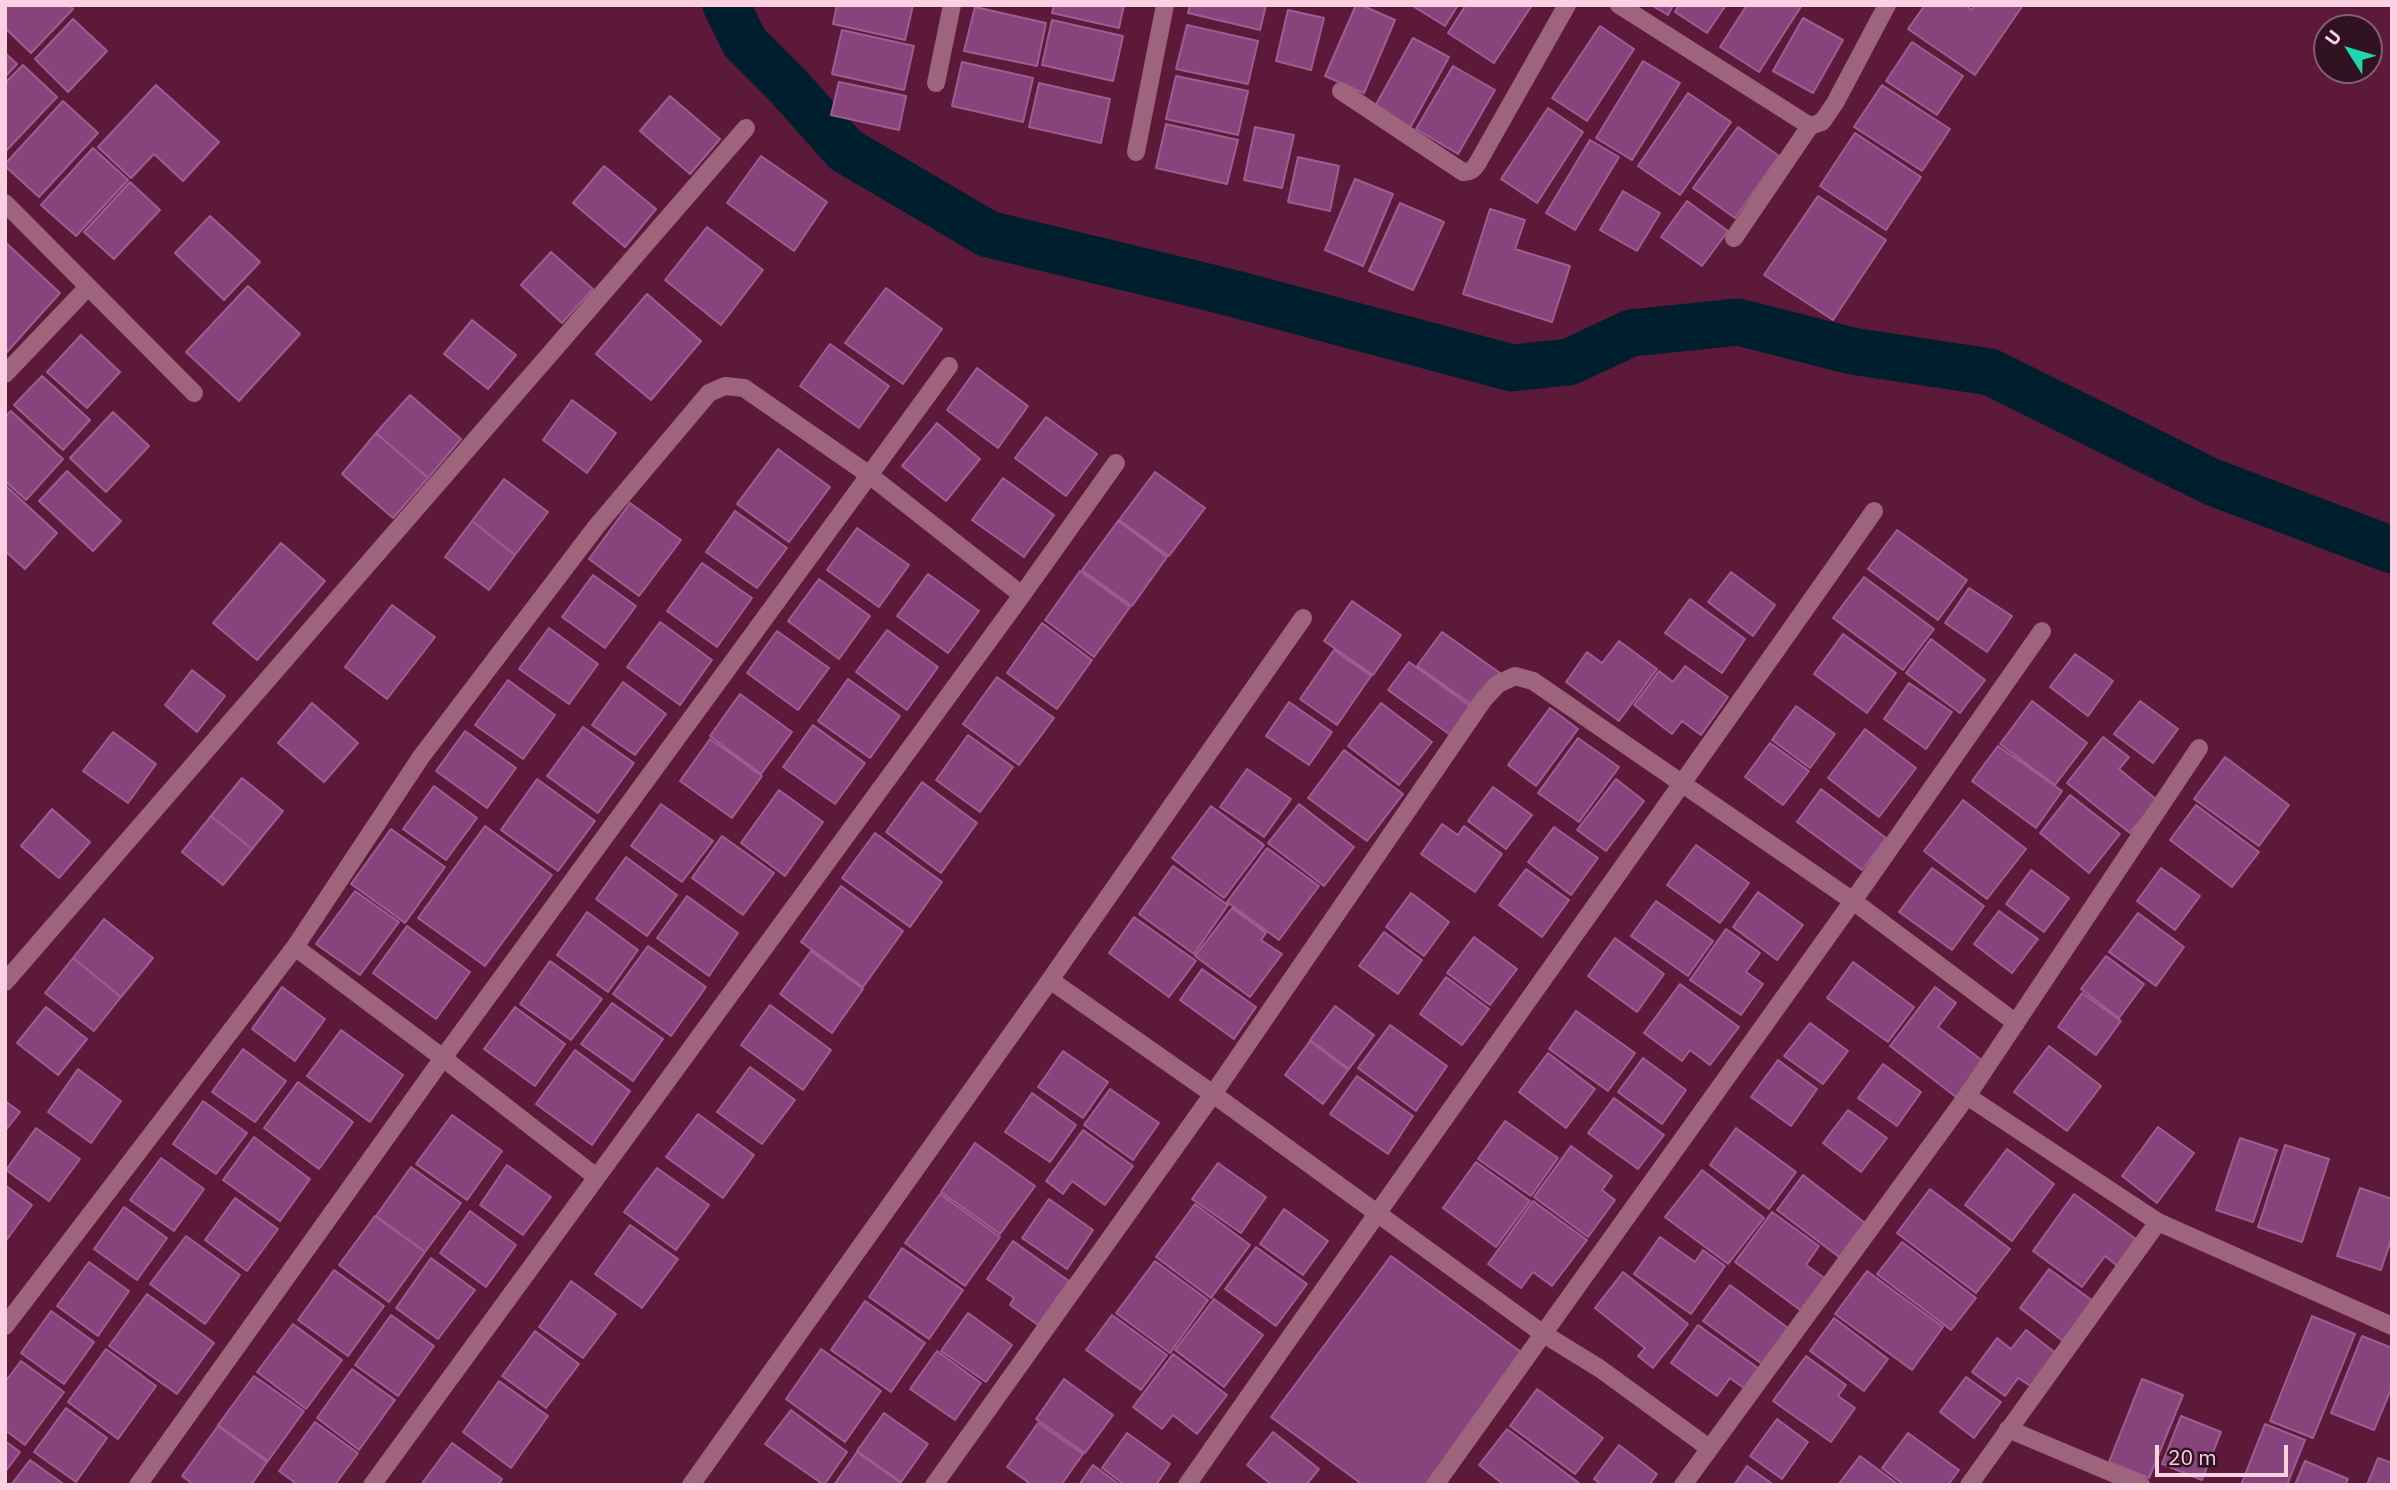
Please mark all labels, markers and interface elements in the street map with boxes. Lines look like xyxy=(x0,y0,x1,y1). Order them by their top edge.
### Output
north arrow xyxy=(2313,14,2383,84)
text: U xyxy=(2319,25,2346,50)
scale bar xyxy=(2159,1430,2292,1474)
text: 20 m xyxy=(2168,1443,2217,1471)

